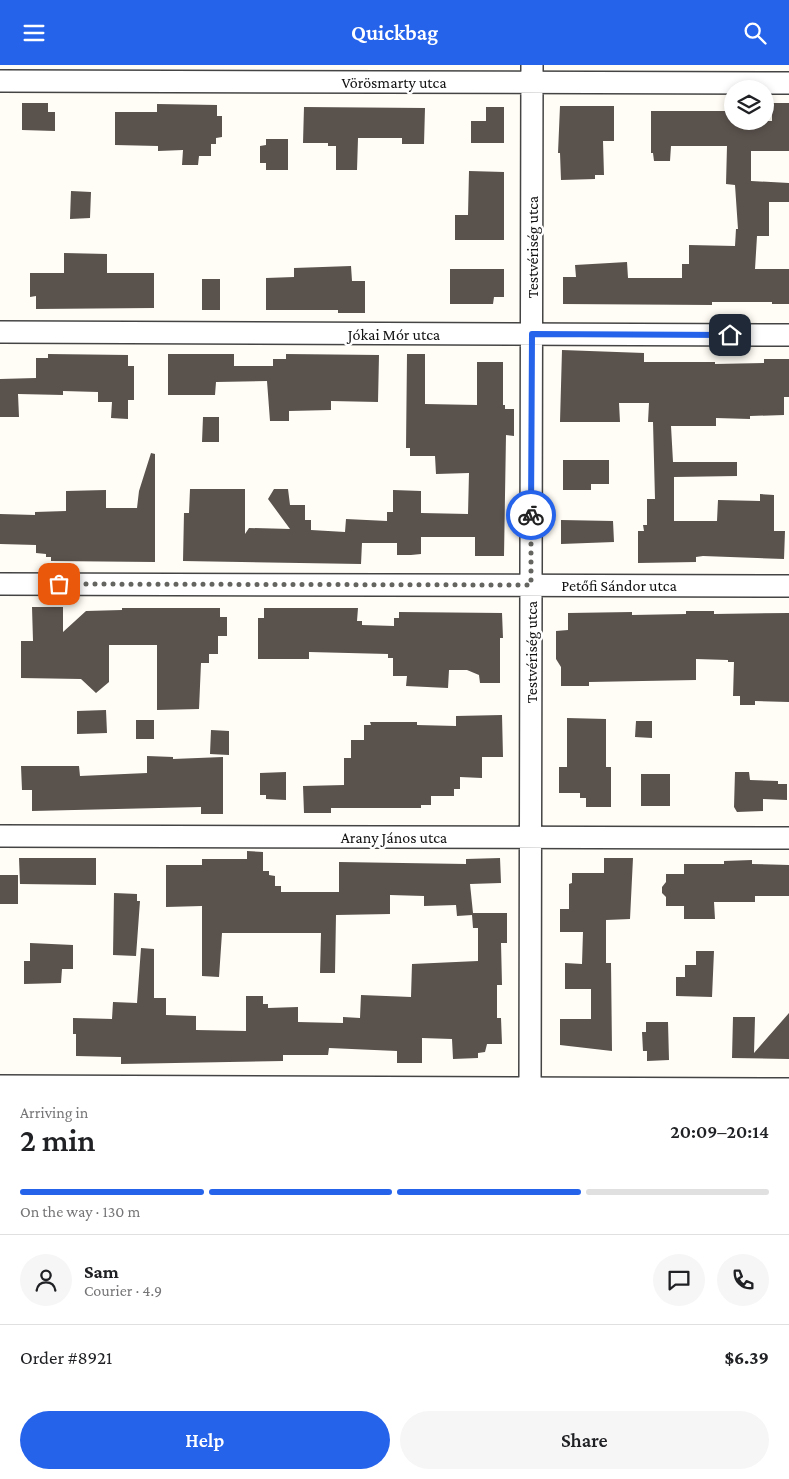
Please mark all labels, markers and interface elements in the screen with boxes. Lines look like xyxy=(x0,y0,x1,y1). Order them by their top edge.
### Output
icon: menu xyxy=(20,19,48,47)
icon: search xyxy=(741,19,769,47)
text: Quickbag xyxy=(351,20,438,45)
street label: Vörösmarty utca xyxy=(341,74,447,92)
map controls xyxy=(724,80,774,130)
button: layers xyxy=(724,80,774,130)
street label: Testvériség utca xyxy=(524,195,542,298)
pin xyxy=(709,314,751,356)
icon: home xyxy=(716,321,744,349)
street label: Jókai Mór utca xyxy=(346,326,441,344)
courier xyxy=(506,490,556,540)
icon: bike xyxy=(517,501,545,529)
pin xyxy=(38,563,80,605)
icon: bag xyxy=(45,570,73,598)
street label: Petőfi Sándor utca xyxy=(561,577,677,594)
street label: Testvériség utca xyxy=(523,600,541,703)
street label: Arany János utca xyxy=(341,829,448,847)
text: Arriving in xyxy=(20,1104,88,1121)
text: 20:09–20:14 xyxy=(670,1121,769,1142)
text: 2 min xyxy=(20,1122,95,1158)
text: On the way · 130 m xyxy=(20,1203,140,1220)
button: person xyxy=(20,1254,72,1306)
button: chat xyxy=(653,1254,705,1306)
button: phone xyxy=(717,1254,769,1306)
text: Sam xyxy=(84,1261,119,1282)
text: Courier · 4.9 xyxy=(84,1282,162,1299)
text: Order #8921 xyxy=(20,1347,112,1368)
text: $6.39 xyxy=(724,1347,769,1368)
button: Help xyxy=(20,1411,390,1469)
button: Share xyxy=(400,1411,769,1469)

